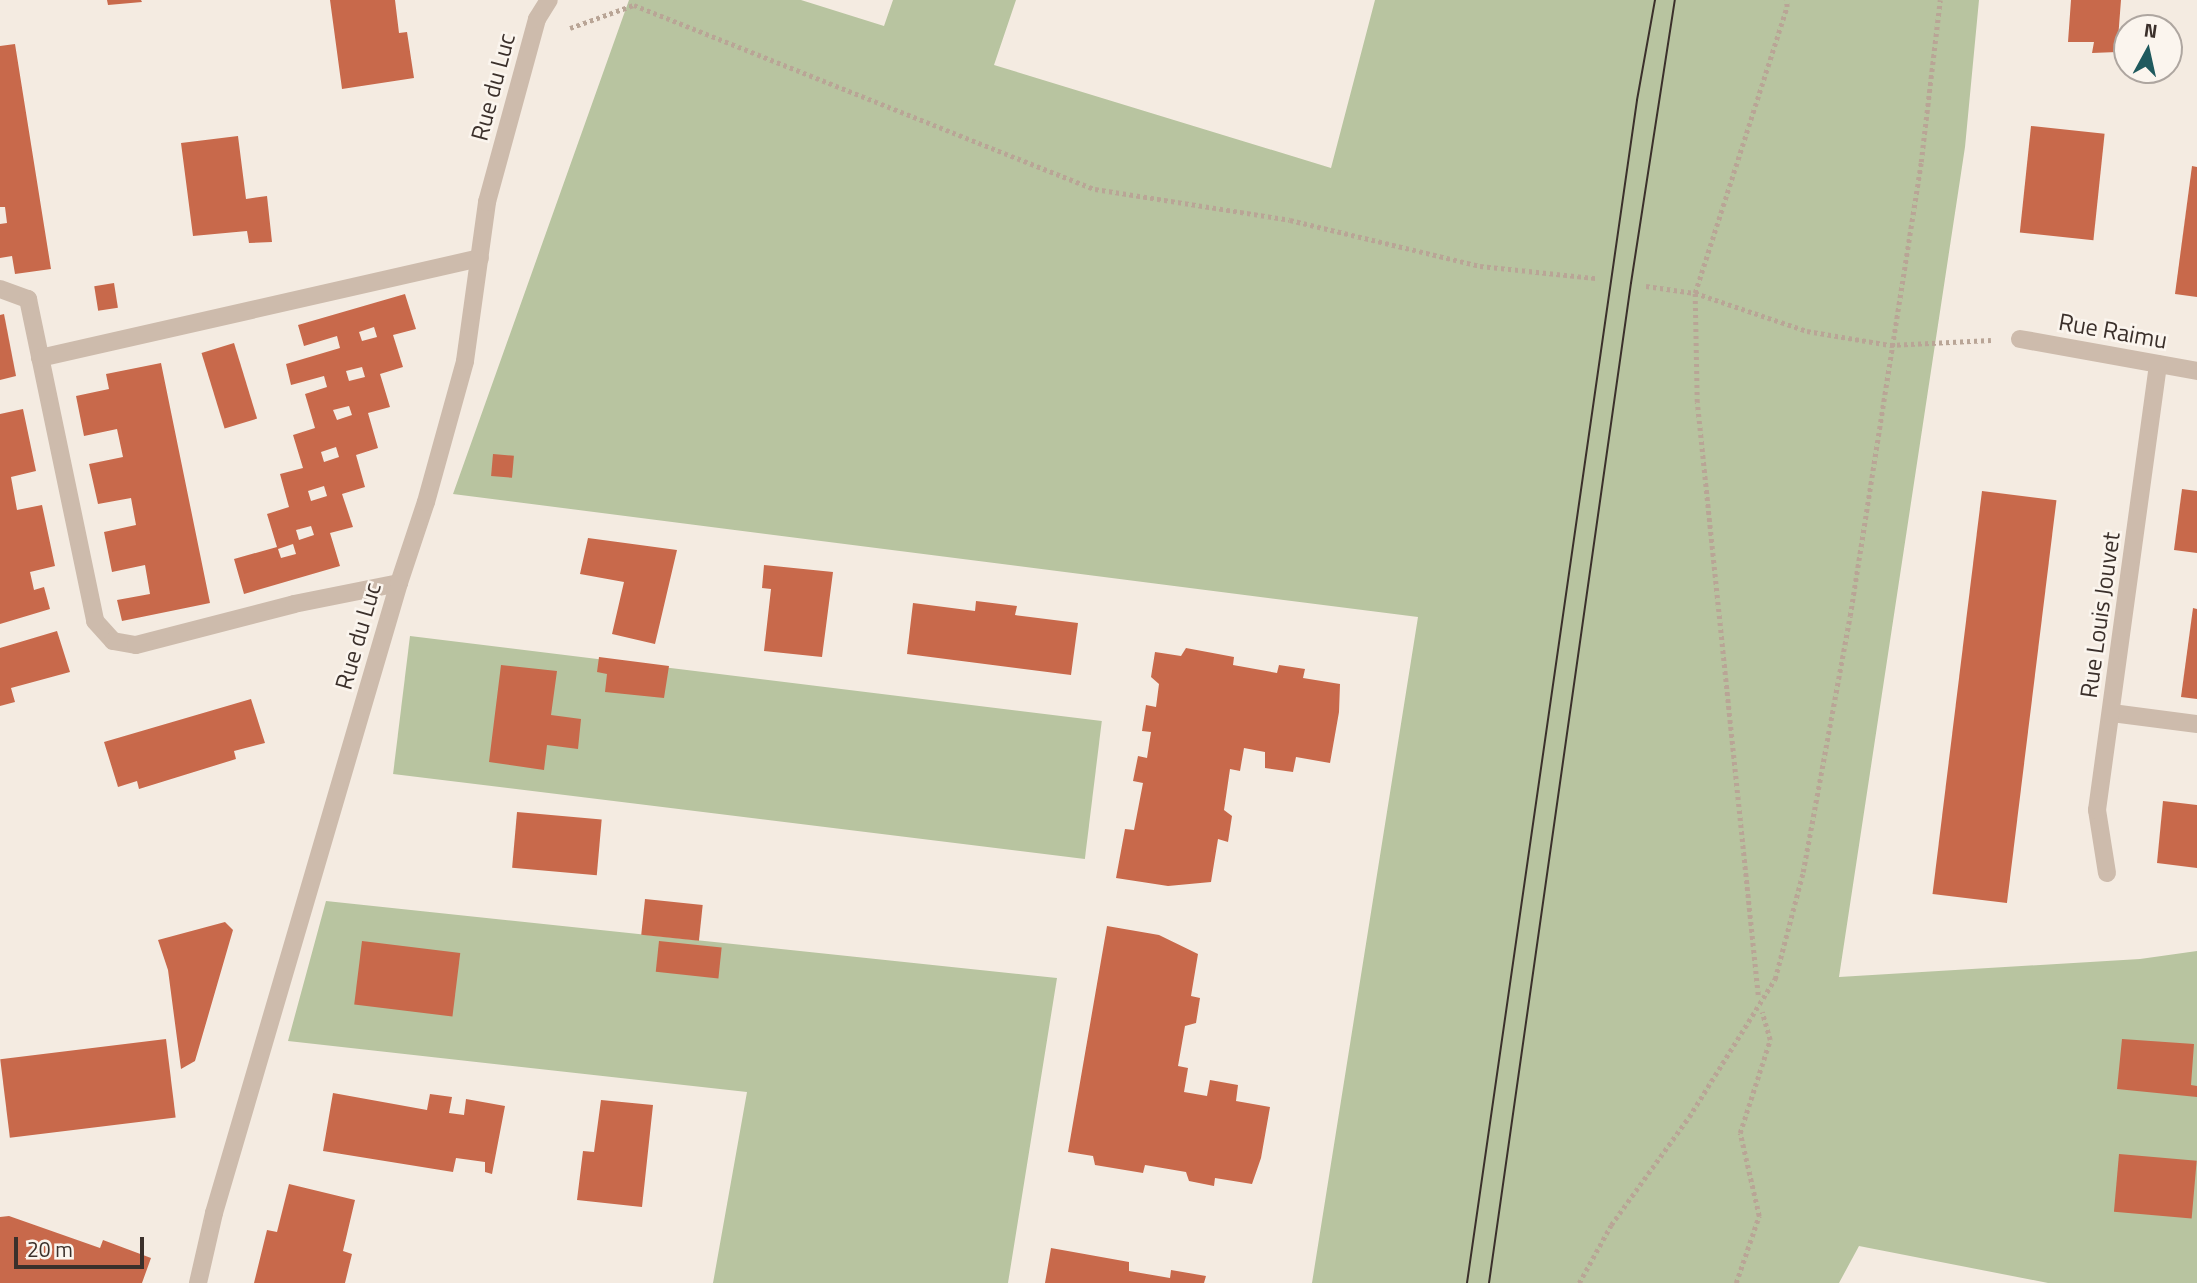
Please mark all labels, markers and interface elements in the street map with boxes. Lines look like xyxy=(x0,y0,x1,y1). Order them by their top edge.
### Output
north arrow xyxy=(2113,14,2183,84)
text: N xyxy=(2142,14,2159,45)
street label: Rue du Luc xyxy=(465,30,521,144)
street label: Rue Raimu xyxy=(2056,307,2170,355)
street label: Rue Louis Jouvet xyxy=(2074,530,2126,700)
street label: Rue du Luc xyxy=(329,579,387,693)
scale bar xyxy=(18,1224,147,1268)
text: 20 m xyxy=(27,1233,73,1265)

